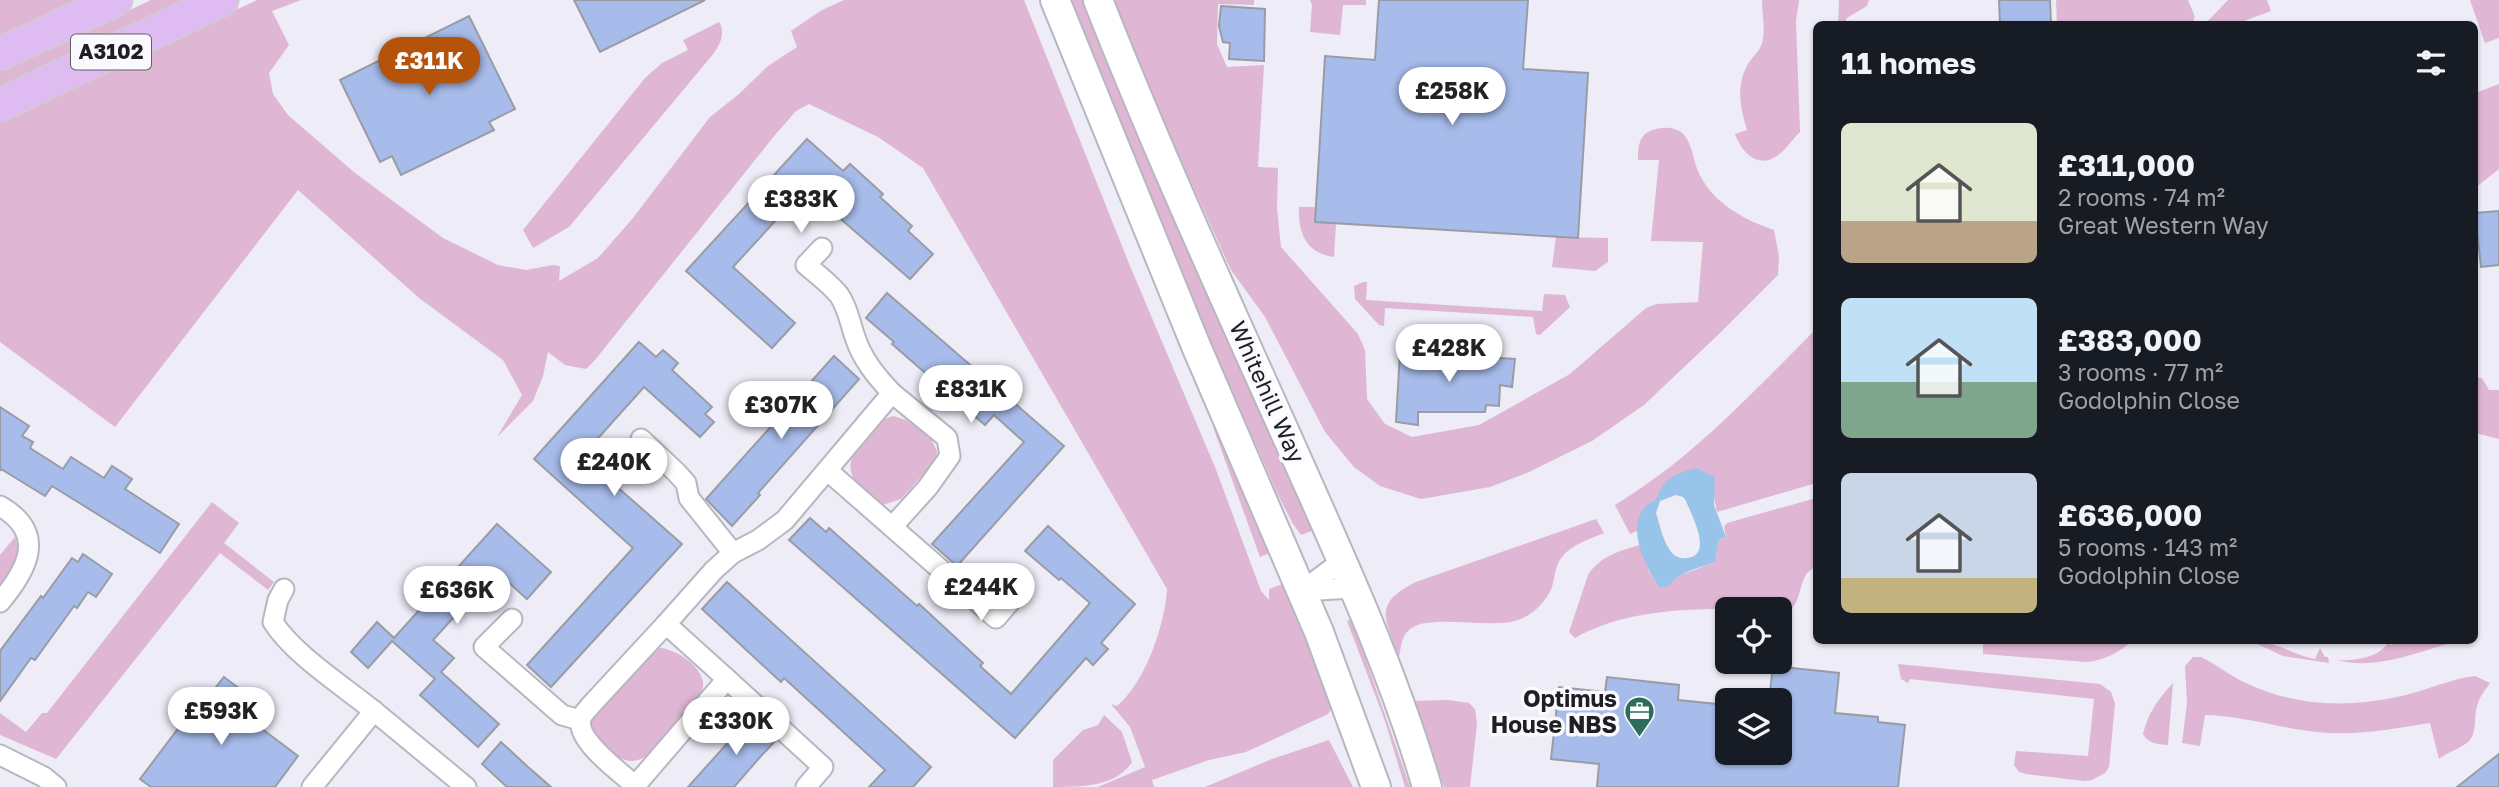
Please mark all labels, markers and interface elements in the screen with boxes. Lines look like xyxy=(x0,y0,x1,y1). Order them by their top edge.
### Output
road number: A3102 xyxy=(71,34,151,70)
pin: £311K xyxy=(380,38,478,97)
icon: filters xyxy=(2412,44,2450,82)
text: 11 homes xyxy=(1841,45,1976,81)
text: £311K xyxy=(394,46,464,74)
pin: £258K xyxy=(1403,68,1501,127)
text: £258K xyxy=(1415,76,1489,104)
text: £311,000 xyxy=(2058,147,2195,183)
icon: home xyxy=(1897,151,1981,235)
pin: £383K xyxy=(752,176,850,235)
text: 2 rooms · 74 m² xyxy=(2058,183,2225,211)
text: £383K xyxy=(764,184,838,212)
text: Great Western Way xyxy=(2058,211,2269,239)
street label: Whitehill Way xyxy=(1224,316,1312,467)
text: £383,000 xyxy=(2058,322,2202,358)
pin: £428K xyxy=(1400,324,1498,384)
icon: home xyxy=(1897,326,1981,410)
text: £428K xyxy=(1412,333,1486,361)
text: 3 rooms · 77 m² xyxy=(2058,358,2223,386)
pin: £831K xyxy=(922,366,1020,425)
text: £831K xyxy=(935,374,1007,402)
pin: £307K xyxy=(732,382,830,441)
text: Godolphin Close xyxy=(2058,386,2240,414)
text: £307K xyxy=(744,390,818,418)
pin: £240K xyxy=(565,438,663,498)
text: £240K xyxy=(576,447,652,475)
text: £636,000 xyxy=(2058,497,2202,533)
icon: home xyxy=(1897,501,1981,585)
text: 5 rooms · 143 m² xyxy=(2058,533,2237,561)
text: Godolphin Close xyxy=(2058,561,2240,589)
pin: £244K xyxy=(932,564,1030,623)
pin: £636K xyxy=(408,566,506,626)
text: £244K xyxy=(944,572,1018,600)
text: £636K xyxy=(419,575,495,603)
map controls xyxy=(1715,597,1792,765)
button: locate xyxy=(1715,597,1792,674)
place label: Optimus House NBS xyxy=(1491,684,1617,738)
pin: £593K xyxy=(172,688,270,747)
button: layers xyxy=(1715,688,1792,765)
office icon: Optimus House NBS xyxy=(1623,695,1657,739)
text: £593K xyxy=(184,696,258,724)
pin: £330K xyxy=(687,698,785,757)
text: £330K xyxy=(699,706,773,734)

